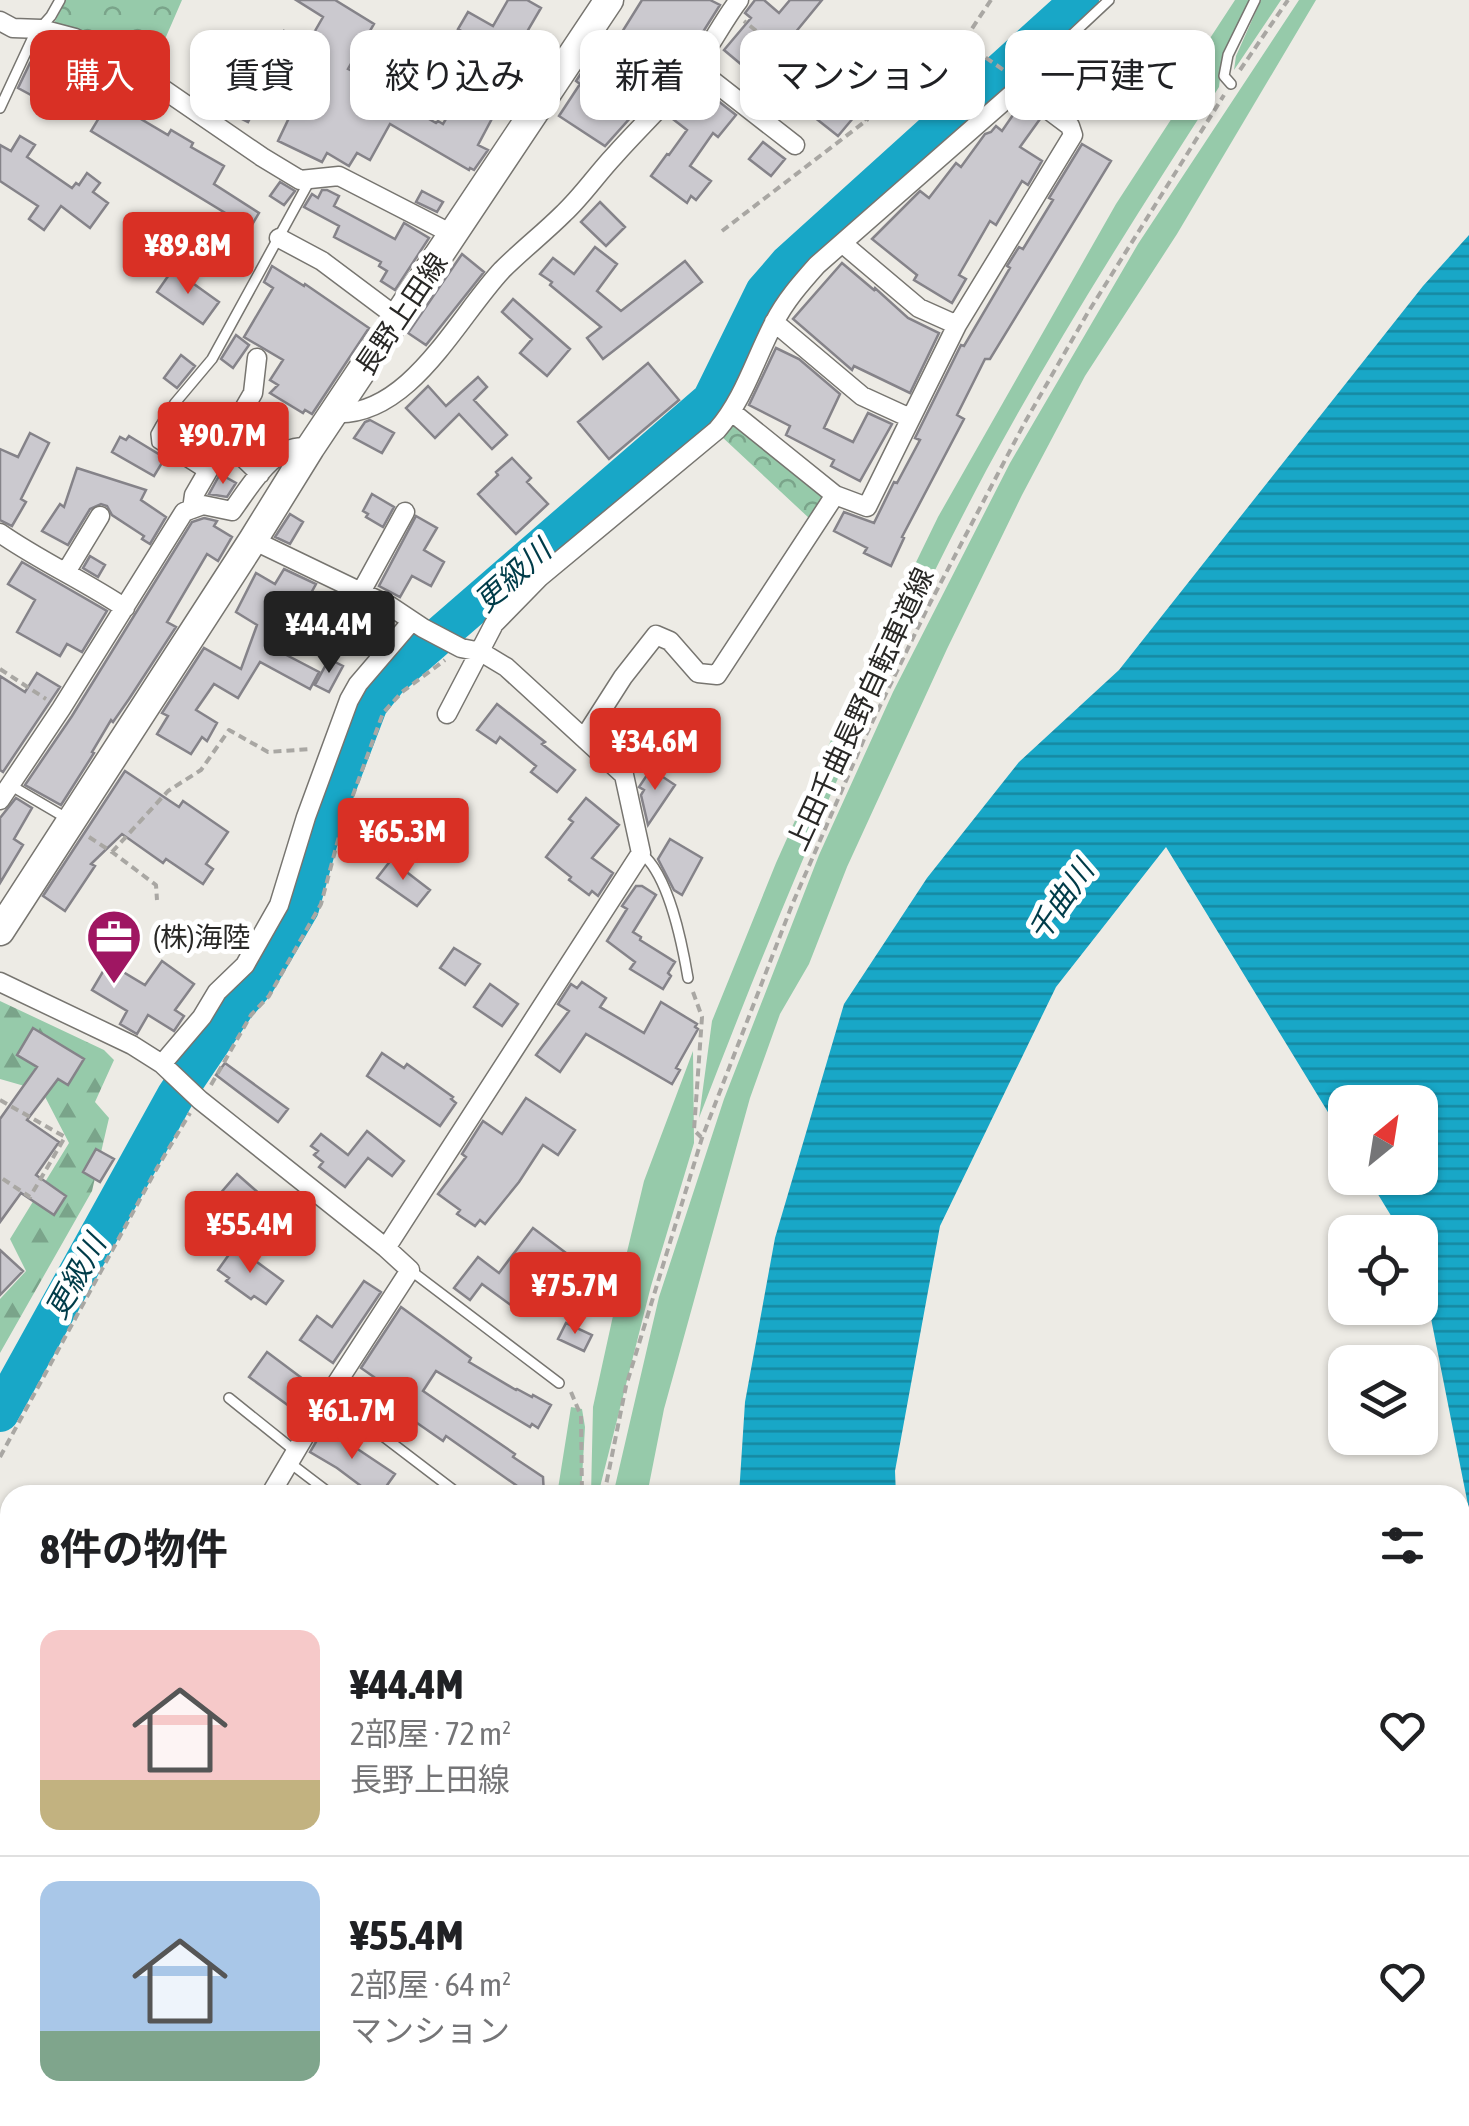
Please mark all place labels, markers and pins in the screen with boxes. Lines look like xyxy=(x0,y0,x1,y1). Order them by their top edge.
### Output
pin: ¥89.8M xyxy=(107,212,269,297)
pin: ¥90.7M xyxy=(142,402,304,487)
pin: ¥44.4M xyxy=(248,591,410,676)
pin: ¥34.6M xyxy=(574,708,736,793)
pin: ¥65.3M xyxy=(322,798,484,883)
office icon: (株)海陸 xyxy=(84,907,144,986)
place label: (株)海陸 xyxy=(153,921,250,953)
pin: ¥55.4M xyxy=(169,1191,331,1276)
pin: ¥75.7M xyxy=(494,1252,656,1337)
pin: ¥61.7M xyxy=(271,1377,433,1462)

